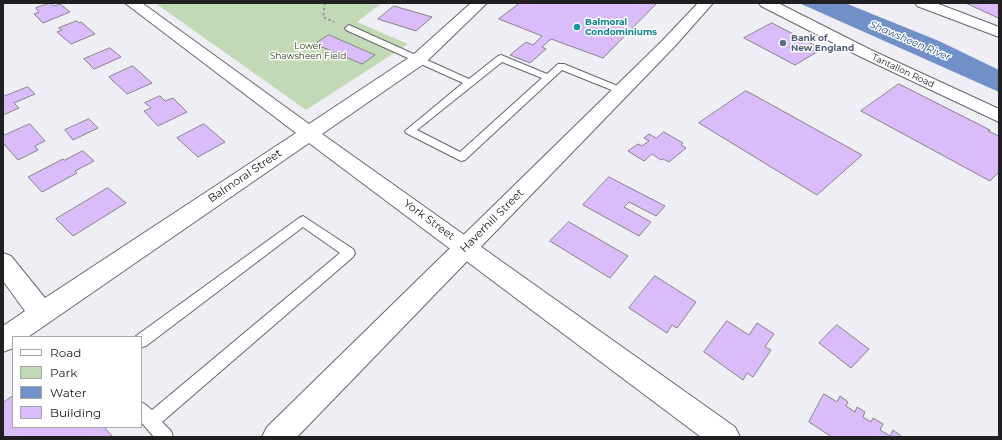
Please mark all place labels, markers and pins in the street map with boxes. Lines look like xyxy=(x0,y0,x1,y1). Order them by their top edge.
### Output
place label: Balmoral Condominiums xyxy=(585,17,657,38)
marker: Balmoral Condominiums xyxy=(572,22,582,32)
place label: Bank of New England xyxy=(791,33,854,54)
marker: Bank of New England xyxy=(778,38,788,48)

